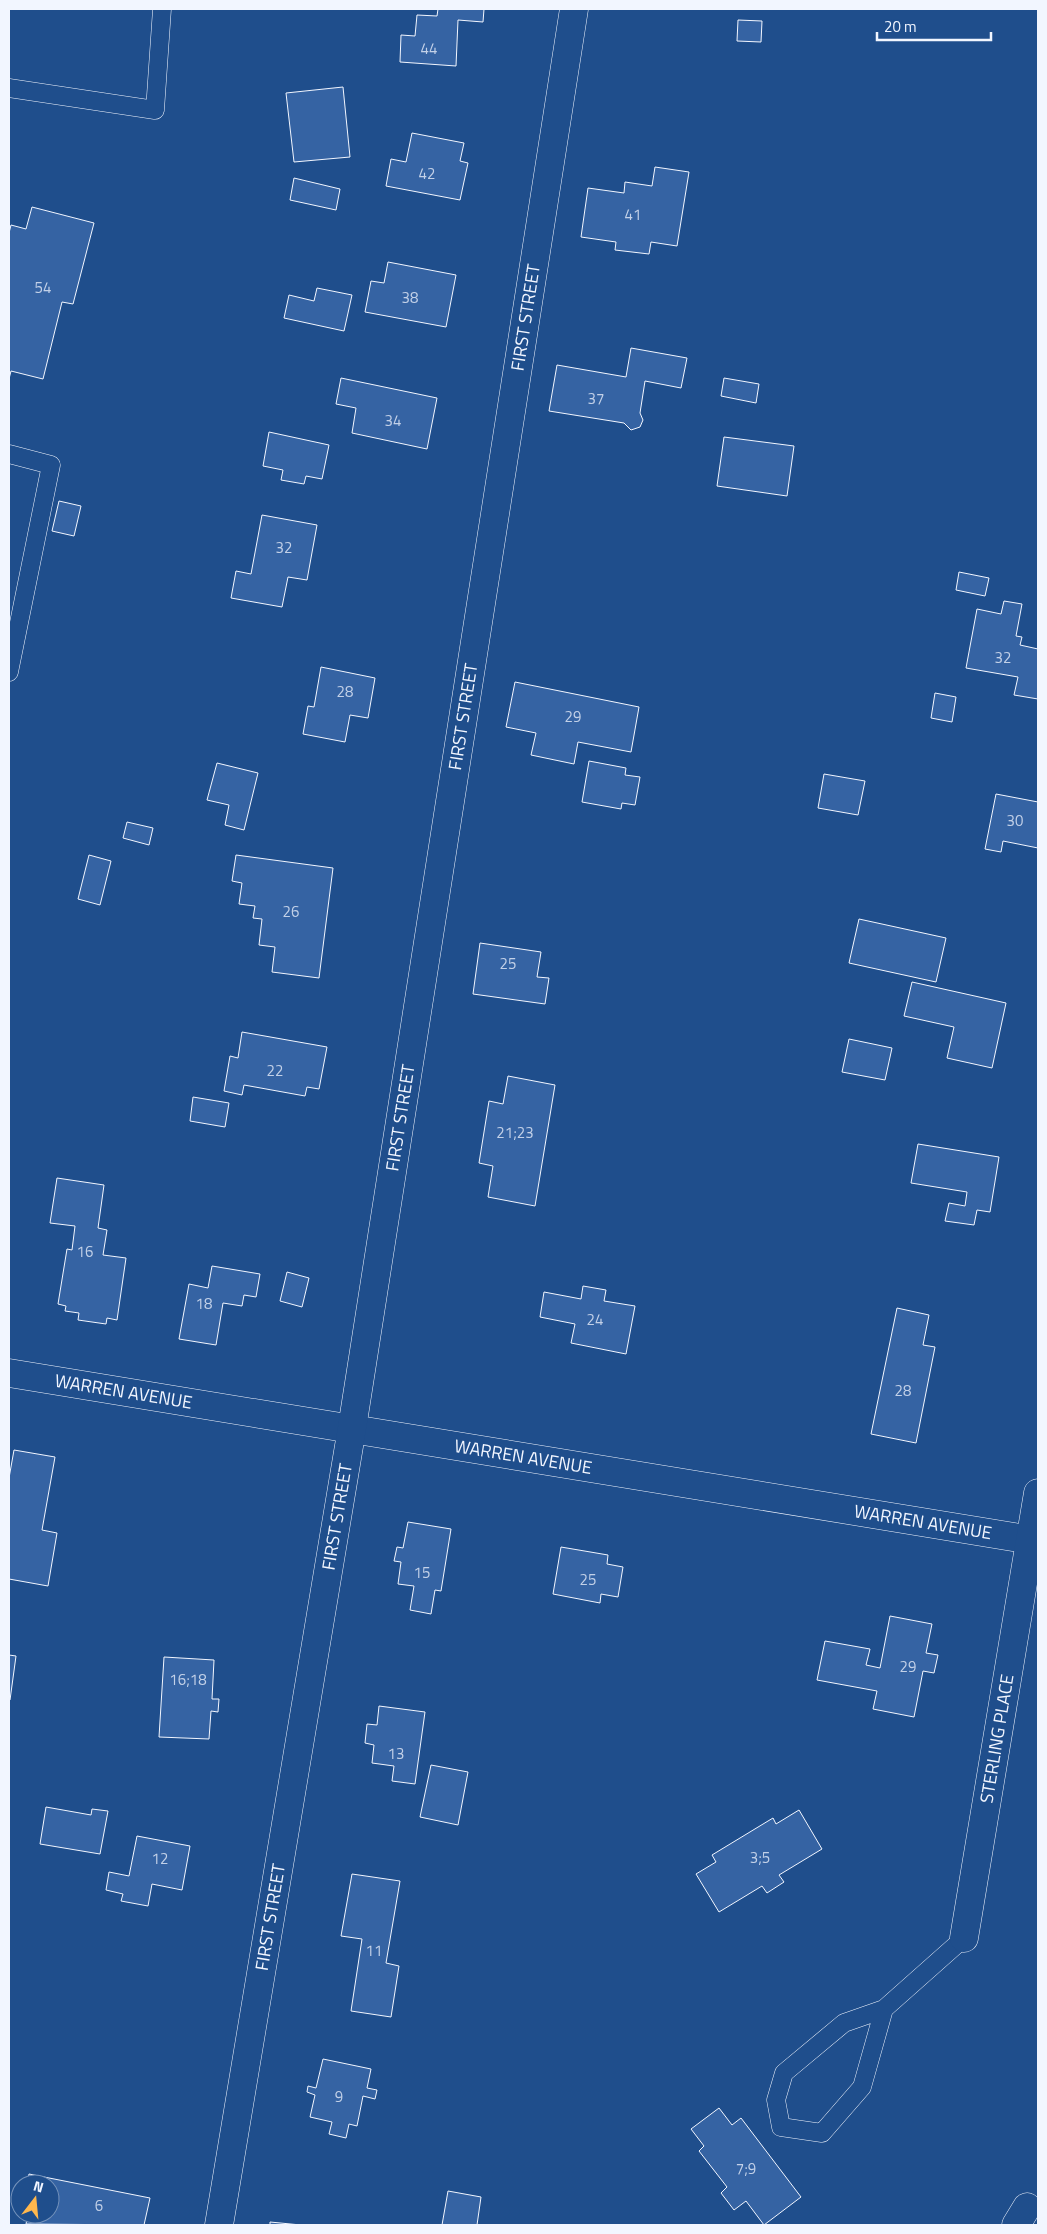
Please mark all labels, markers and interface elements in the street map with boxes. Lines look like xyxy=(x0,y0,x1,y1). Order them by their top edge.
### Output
scale bar xyxy=(877,10,991,42)
text: 20 m xyxy=(884,15,917,38)
house number: 44 xyxy=(421,37,437,60)
house number: 42 xyxy=(419,162,435,185)
house number: 41 xyxy=(625,203,641,226)
street label: FIRST STREET xyxy=(504,262,547,373)
house number: 54 xyxy=(35,276,51,299)
house number: 38 xyxy=(402,286,418,309)
house number: 37 xyxy=(588,387,604,410)
house number: 34 xyxy=(385,409,401,432)
house number: 32 xyxy=(276,536,292,559)
house number: 32 xyxy=(995,646,1011,669)
street label: FIRST STREET xyxy=(441,661,485,772)
house number: 28 xyxy=(337,680,353,703)
house number: 29 xyxy=(565,705,581,728)
house number: 30 xyxy=(1007,809,1023,832)
house number: 26 xyxy=(283,900,299,923)
house number: 25 xyxy=(500,952,516,975)
house number: 22 xyxy=(267,1059,283,1082)
street label: FIRST STREET xyxy=(378,1062,422,1173)
house number: 21;23 xyxy=(496,1121,534,1144)
house number: 16 xyxy=(77,1240,93,1263)
house number: 18 xyxy=(196,1292,212,1315)
house number: 24 xyxy=(587,1308,603,1331)
street label: WARREN AVENUE xyxy=(53,1367,194,1416)
house number: 28 xyxy=(895,1379,911,1402)
street label: WARREN AVENUE xyxy=(452,1432,594,1481)
street label: FIRST STREET xyxy=(314,1461,359,1572)
street label: WARREN AVENUE xyxy=(852,1497,994,1546)
house number: 15 xyxy=(414,1561,430,1584)
house number: 25 xyxy=(580,1568,596,1591)
house number: 29 xyxy=(900,1655,916,1678)
house number: 16;18 xyxy=(169,1668,207,1691)
street label: STERLING PLACE xyxy=(973,1672,1021,1805)
house number: 13 xyxy=(388,1742,404,1765)
house number: 3;5 xyxy=(750,1846,770,1869)
house number: 12 xyxy=(152,1847,168,1870)
street label: FIRST STREET xyxy=(248,1861,292,1973)
house number: 11 xyxy=(366,1939,382,1962)
house number: 9 xyxy=(335,2085,343,2108)
house number: 7;9 xyxy=(736,2157,756,2180)
north arrow xyxy=(10,2174,60,2224)
text: N xyxy=(31,2175,46,2197)
house number: 6 xyxy=(95,2194,103,2217)

